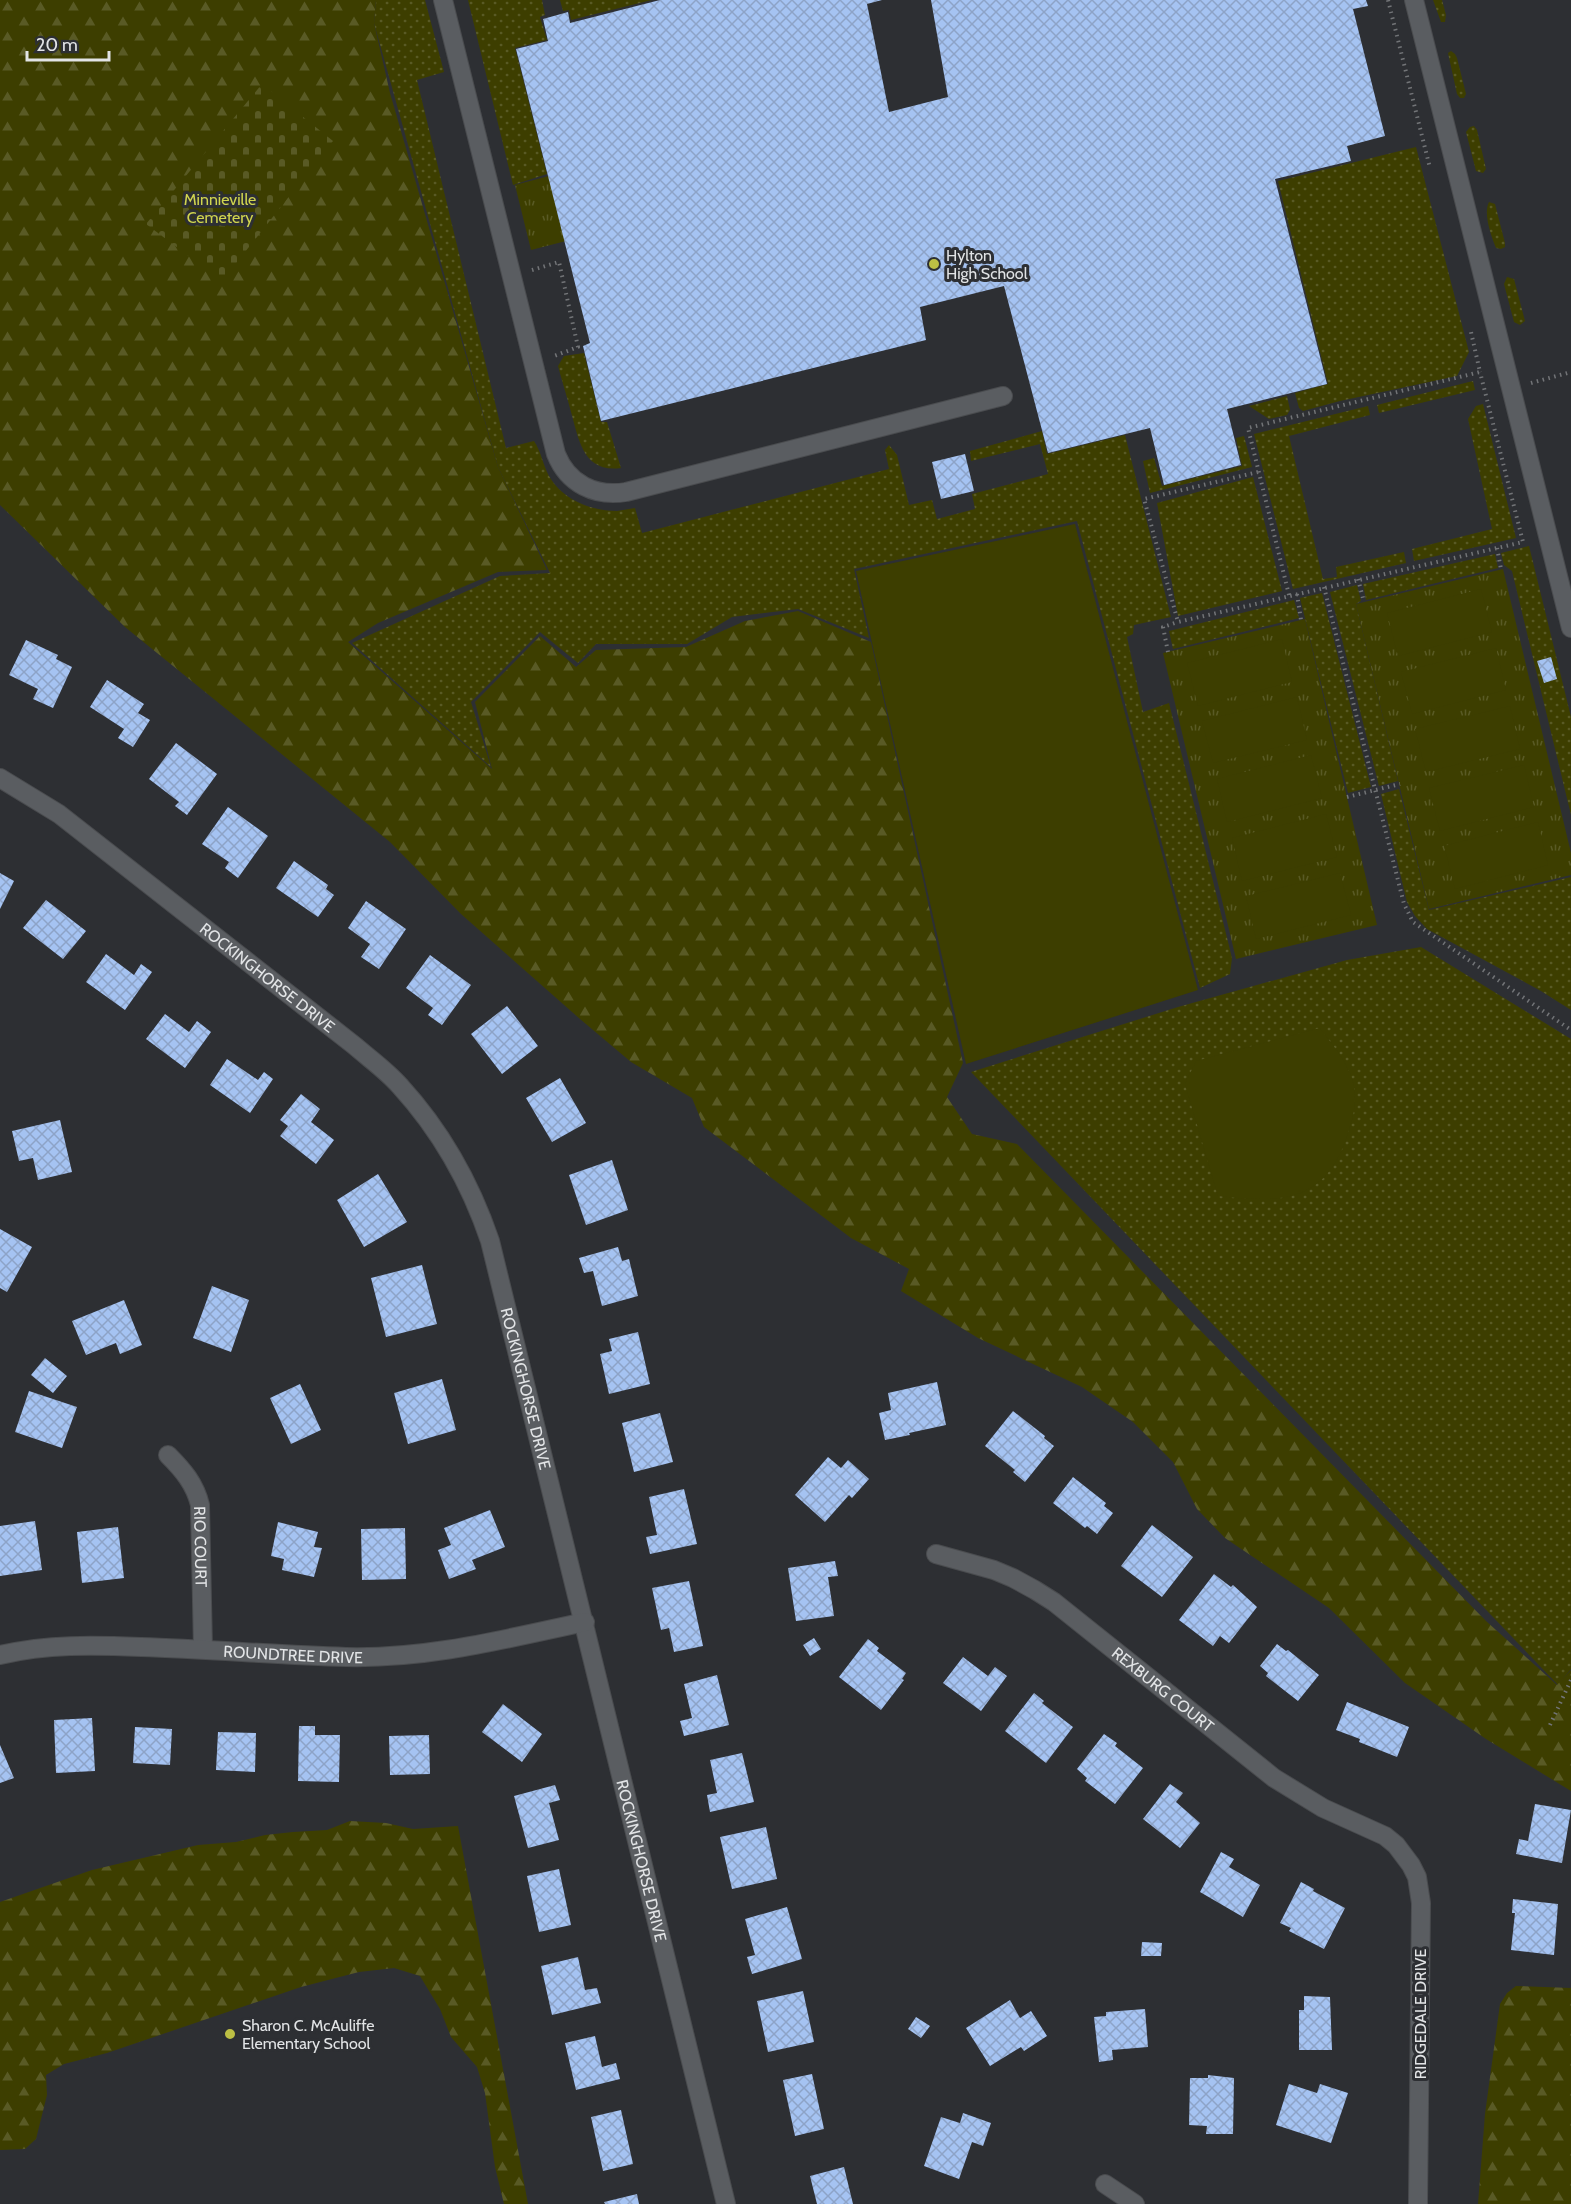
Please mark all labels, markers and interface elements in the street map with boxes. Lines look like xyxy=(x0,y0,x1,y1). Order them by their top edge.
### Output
scale bar xyxy=(27,24,110,62)
text: 20 m xyxy=(36,34,78,56)
park label: Minnieville Cemetery xyxy=(184,190,256,227)
place label: Hylton High School xyxy=(946,246,1028,283)
marker: Hylton High School xyxy=(927,257,941,271)
street label: ROCKINGHORSE DRIVE xyxy=(196,919,339,1037)
street label: ROCKINGHORSE DRIVE xyxy=(497,1306,555,1472)
street label: RIO COURT xyxy=(190,1506,211,1588)
street label: ROUNDTREE DRIVE xyxy=(223,1642,363,1667)
street label: REXBURG COURT xyxy=(1108,1643,1218,1736)
street label: ROCKINGHORSE DRIVE xyxy=(612,1778,670,1944)
street label: RIDGEDALE DRIVE xyxy=(1411,1948,1430,2079)
place label: Sharon C. McAuliffe Elementary School xyxy=(242,2016,374,2053)
marker: Sharon C. McAuliffe Elementary School xyxy=(223,2027,237,2041)

